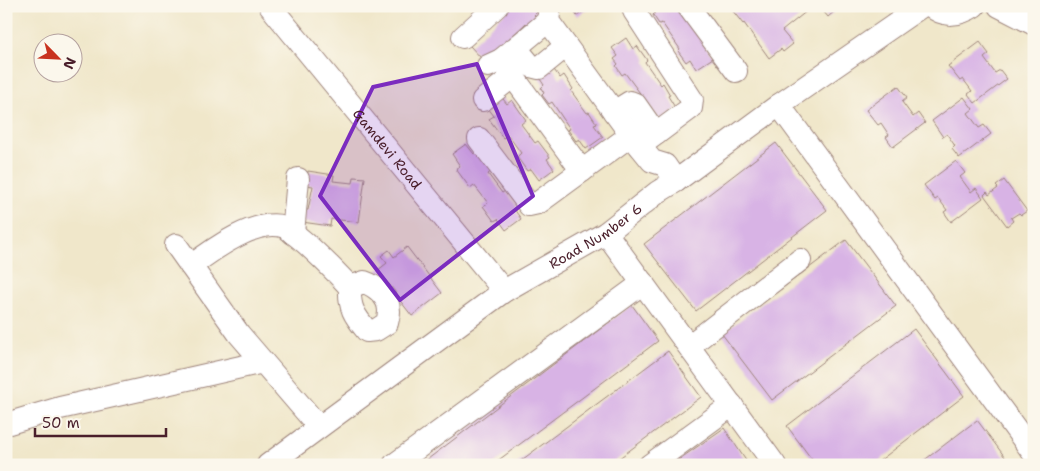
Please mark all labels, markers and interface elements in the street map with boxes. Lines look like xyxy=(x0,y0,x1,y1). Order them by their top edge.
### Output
north arrow xyxy=(32,32,82,82)
text: N xyxy=(59,55,80,72)
street label: Gamdevi Road xyxy=(349,105,426,193)
street label: Road Number 6 xyxy=(546,199,646,273)
scale bar xyxy=(35,406,166,438)
text: 50 m xyxy=(42,413,80,433)

